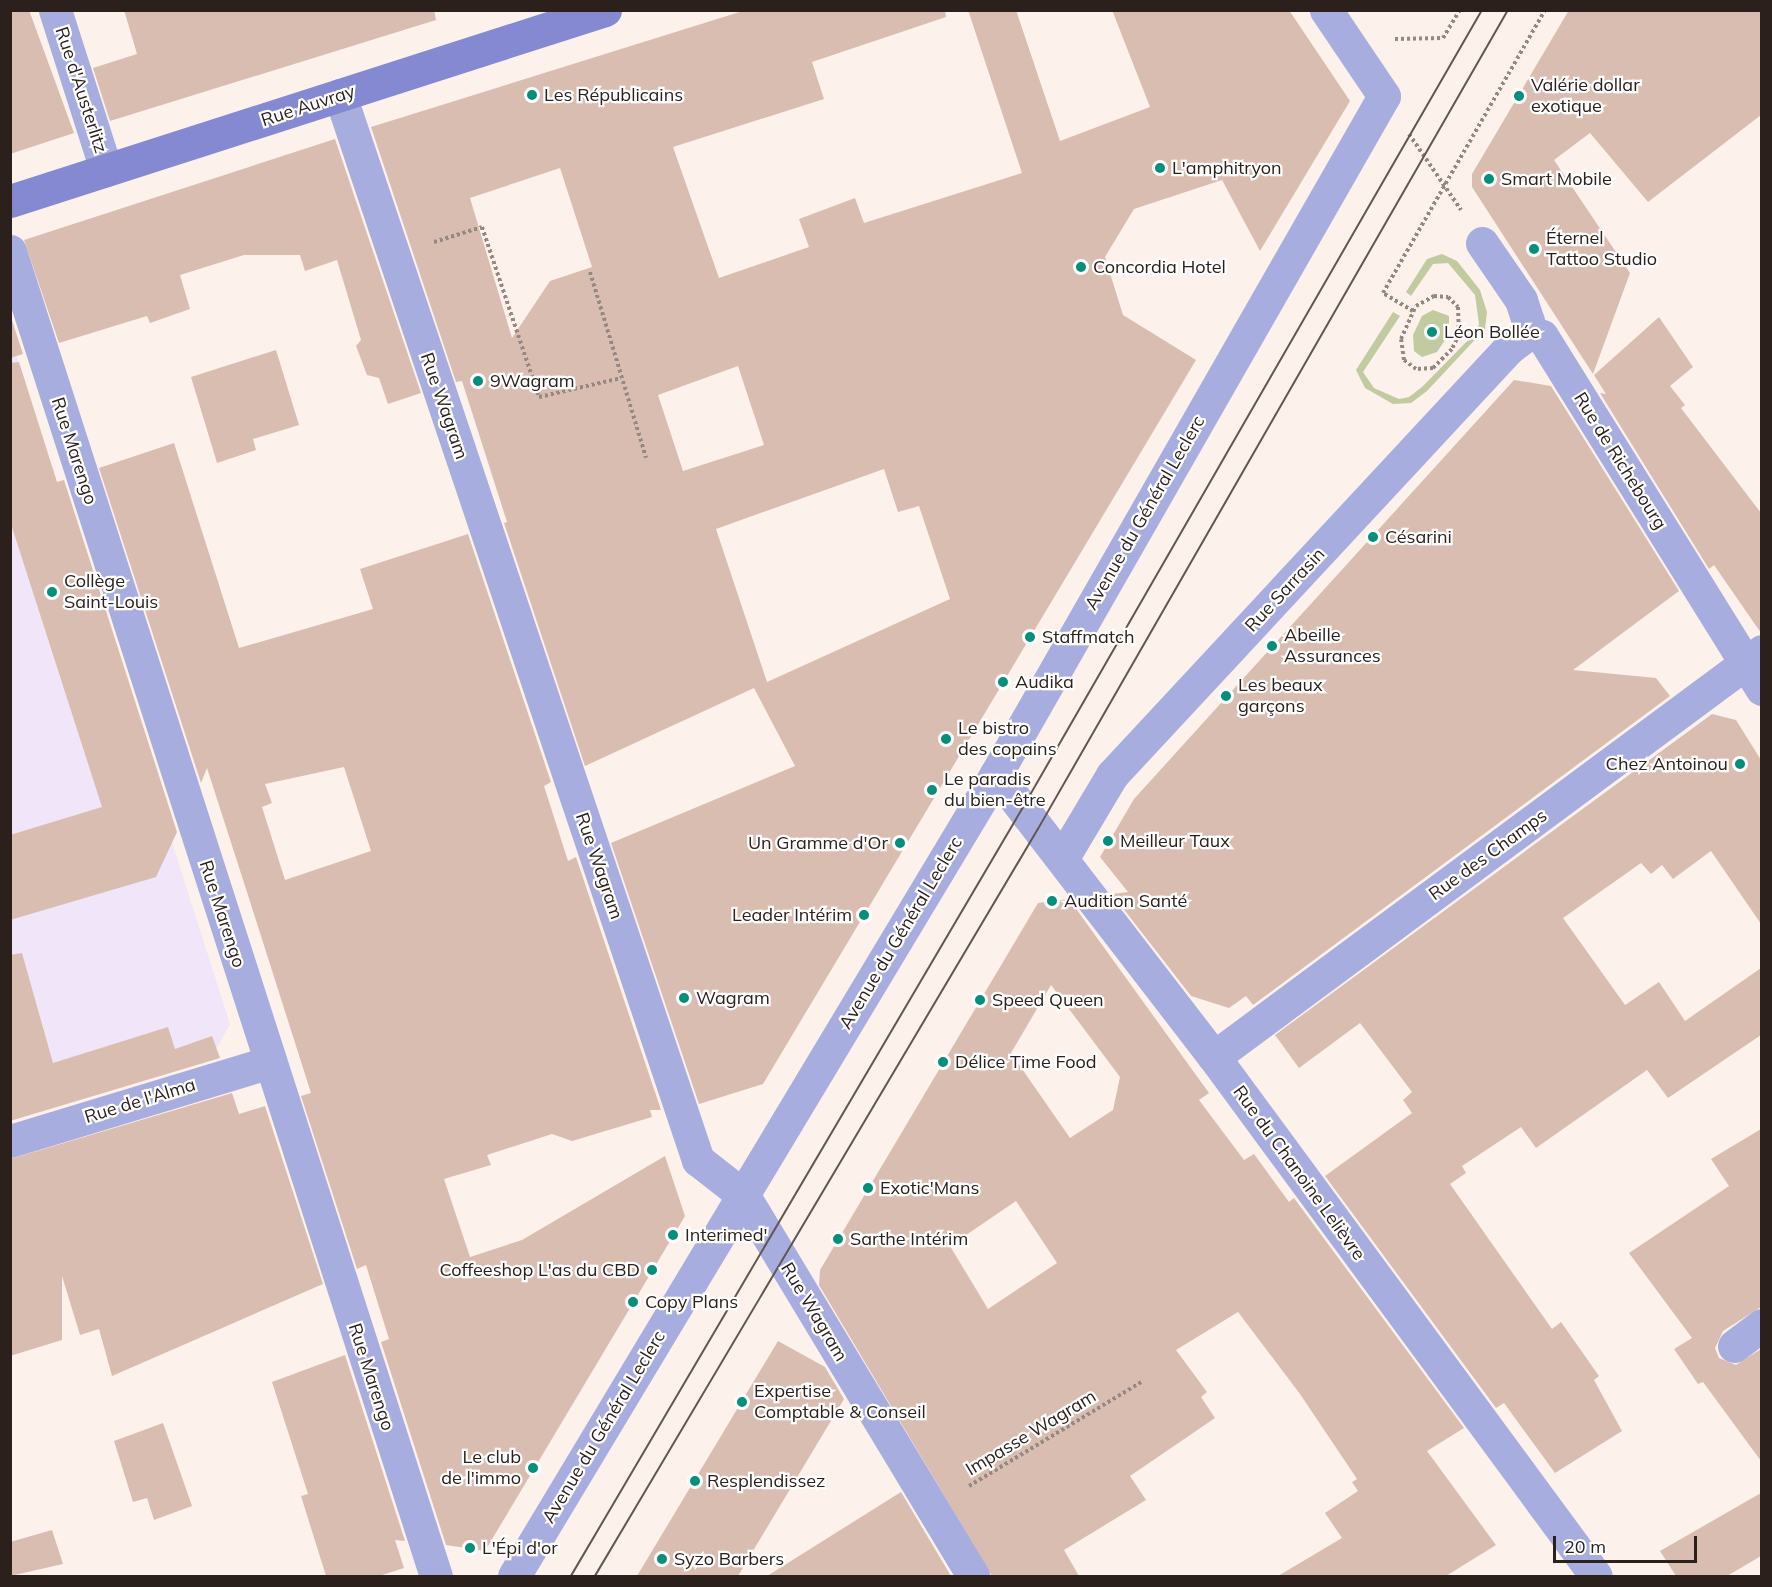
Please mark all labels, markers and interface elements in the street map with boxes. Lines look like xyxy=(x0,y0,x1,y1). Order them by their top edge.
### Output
street label: Rue d'Austerlitz xyxy=(50,24,112,156)
place label: Valérie dollar exotique xyxy=(1531,75,1640,118)
street label: Rue Auvray xyxy=(258,81,358,131)
place label: Les Républicains xyxy=(544,84,683,106)
marker: Les Républicains xyxy=(525,88,539,102)
marker: Valérie dollar exotique xyxy=(1512,89,1526,103)
place label: L'amphitryon xyxy=(1172,157,1282,179)
marker: L'amphitryon xyxy=(1153,161,1167,175)
place label: Smart Mobile xyxy=(1501,168,1612,190)
marker: Smart Mobile xyxy=(1482,172,1496,186)
place label: Éternel Tattoo Studio xyxy=(1546,228,1657,270)
marker: Éternel Tattoo Studio xyxy=(1527,242,1541,256)
place label: Concordia Hotel xyxy=(1093,256,1226,278)
marker: Concordia Hotel xyxy=(1074,260,1088,274)
place label: Léon Bollée xyxy=(1444,321,1540,343)
marker: Léon Bollée xyxy=(1425,325,1439,339)
street label: Rue Wagram xyxy=(416,350,472,462)
place label: 9Wagram xyxy=(490,370,574,392)
marker: 9Wagram xyxy=(471,374,485,388)
street label: Rue de Richebourg xyxy=(1569,389,1671,533)
street label: Rue Marengo xyxy=(47,395,101,507)
street label: Avenue du Général Leclerc xyxy=(1080,412,1210,614)
place label: Césarini xyxy=(1385,526,1452,548)
marker: Césarini xyxy=(1366,530,1380,544)
street label: Rue Sarrasin xyxy=(1241,544,1329,636)
place label: Collège Saint-Louis xyxy=(64,571,158,614)
marker: Collège Saint-Louis xyxy=(45,585,59,599)
place label: Abeille Assurances xyxy=(1284,625,1381,668)
place label: Staffmatch xyxy=(1042,626,1134,648)
marker: Staffmatch xyxy=(1023,630,1037,644)
marker: Abeille Assurances xyxy=(1265,639,1279,653)
place label: Audika xyxy=(1015,671,1074,693)
marker: Audika xyxy=(996,675,1010,689)
place label: Les beaux garçons xyxy=(1238,675,1323,718)
marker: Les beaux garçons xyxy=(1219,689,1233,703)
place label: Le bistro des copains xyxy=(958,718,1057,760)
marker: Le bistro des copains xyxy=(939,732,953,746)
place label: Chez Antoinou xyxy=(1606,753,1728,775)
marker: Chez Antoinou xyxy=(1733,757,1747,771)
place label: Le paradis du bien-être xyxy=(944,769,1046,812)
marker: Le paradis du bien-être xyxy=(925,783,939,797)
street label: Rue des Champs xyxy=(1425,805,1551,905)
street label: Rue Wagram xyxy=(571,810,627,922)
place label: Meilleur Taux xyxy=(1120,830,1230,852)
place label: Un Gramme d'Or xyxy=(748,832,888,854)
street label: Avenue du Général Leclerc xyxy=(835,833,967,1033)
marker: Meilleur Taux xyxy=(1101,834,1115,848)
marker: Un Gramme d'Or xyxy=(893,836,907,850)
street label: Rue Marengo xyxy=(195,858,249,970)
place label: Audition Santé xyxy=(1064,890,1187,912)
marker: Audition Santé xyxy=(1045,894,1059,908)
place label: Leader Intérim xyxy=(732,904,852,926)
marker: Leader Intérim xyxy=(857,908,871,922)
place label: Wagram xyxy=(696,987,770,1009)
place label: Speed Queen xyxy=(992,989,1104,1011)
marker: Wagram xyxy=(677,991,691,1005)
marker: Speed Queen xyxy=(973,993,987,1007)
place label: Délice Time Food xyxy=(955,1051,1097,1073)
marker: Délice Time Food xyxy=(936,1055,950,1069)
street label: Rue de l'Alma xyxy=(82,1074,198,1128)
street label: Rue du Chanoine Lelièvre xyxy=(1228,1081,1370,1265)
place label: Exotic'Mans xyxy=(880,1177,979,1199)
marker: Exotic'Mans xyxy=(861,1181,875,1195)
place label: Interimed' xyxy=(685,1224,767,1246)
marker: Interimed' xyxy=(666,1228,680,1242)
place label: Sarthe Intérim xyxy=(850,1228,968,1250)
marker: Sarthe Intérim xyxy=(831,1232,845,1246)
place label: Coffeeshop L'as du CBD xyxy=(440,1259,640,1281)
street label: Rue Wagram xyxy=(776,1259,852,1365)
marker: Coffeeshop L'as du CBD xyxy=(645,1263,659,1277)
place label: Copy Plans xyxy=(645,1291,738,1313)
marker: Copy Plans xyxy=(626,1295,640,1309)
street label: Rue Marengo xyxy=(344,1321,398,1433)
street label: Avenue du Général Leclerc xyxy=(538,1327,670,1527)
place label: Expertise Comptable & Conseil xyxy=(754,1381,926,1424)
street label: Impasse Wagram xyxy=(962,1386,1100,1480)
marker: Expertise Comptable & Conseil xyxy=(735,1395,749,1409)
place label: Le club de l'immo xyxy=(441,1447,521,1490)
marker: Le club de l'immo xyxy=(526,1461,540,1475)
place label: Resplendissez xyxy=(707,1470,825,1492)
marker: Resplendissez xyxy=(688,1474,702,1488)
scale bar xyxy=(1556,1524,1700,1562)
text: 20 m xyxy=(1564,1535,1606,1558)
place label: L'Épi d'or xyxy=(482,1537,558,1559)
marker: L'Épi d'or xyxy=(463,1541,477,1555)
place label: Syzo Barbers xyxy=(674,1548,784,1570)
marker: Syzo Barbers xyxy=(655,1552,669,1566)

